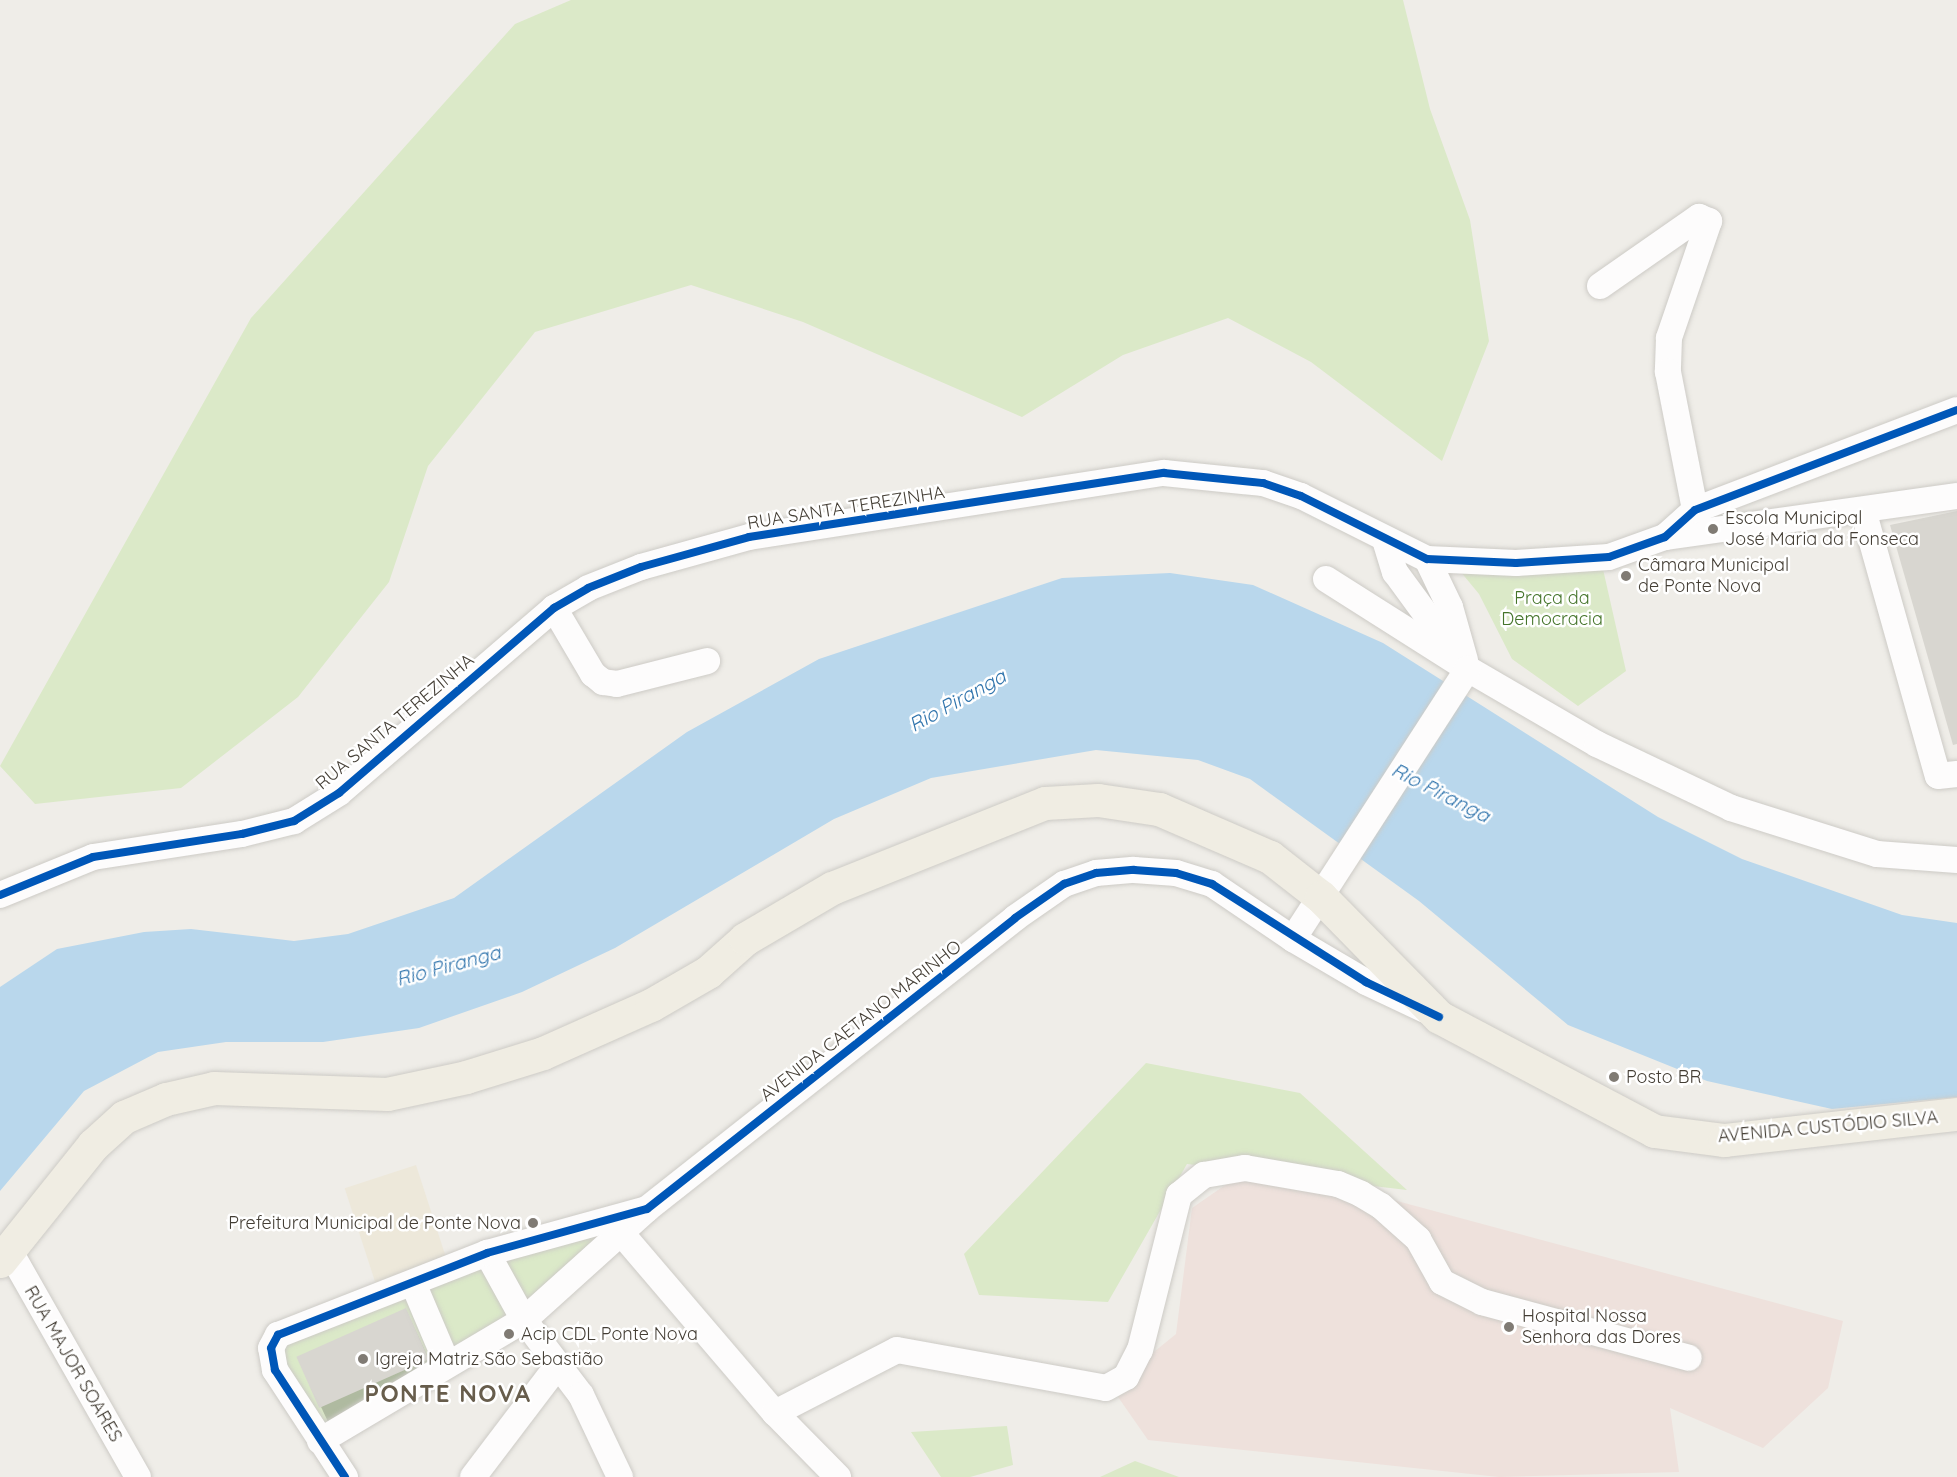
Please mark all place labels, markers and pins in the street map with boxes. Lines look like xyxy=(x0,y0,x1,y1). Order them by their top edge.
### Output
place label: Escola Municipal José Maria da Fonseca xyxy=(1725,508,1919,550)
marker: Escola Municipal José Maria da Fonseca xyxy=(1706,522,1720,536)
place label: Câmara Municipal de Ponte Nova xyxy=(1638,555,1789,598)
marker: Câmara Municipal de Ponte Nova xyxy=(1619,569,1633,583)
place label: Posto BR xyxy=(1626,1066,1701,1088)
marker: Posto BR xyxy=(1607,1070,1621,1084)
place label: Prefeitura Municipal de Ponte Nova xyxy=(228,1212,521,1234)
marker: Prefeitura Municipal de Ponte Nova xyxy=(526,1216,540,1230)
place label: Hospital Nossa Senhora das Dores xyxy=(1522,1306,1681,1348)
marker: Hospital Nossa Senhora das Dores xyxy=(1500,1318,1518,1336)
place label: Acip CDL Ponte Nova xyxy=(521,1323,698,1345)
marker: Acip CDL Ponte Nova xyxy=(502,1327,516,1341)
place label: Igreja Matriz São Sebastião xyxy=(375,1348,603,1370)
marker: Igreja Matriz São Sebastião xyxy=(356,1352,370,1366)

